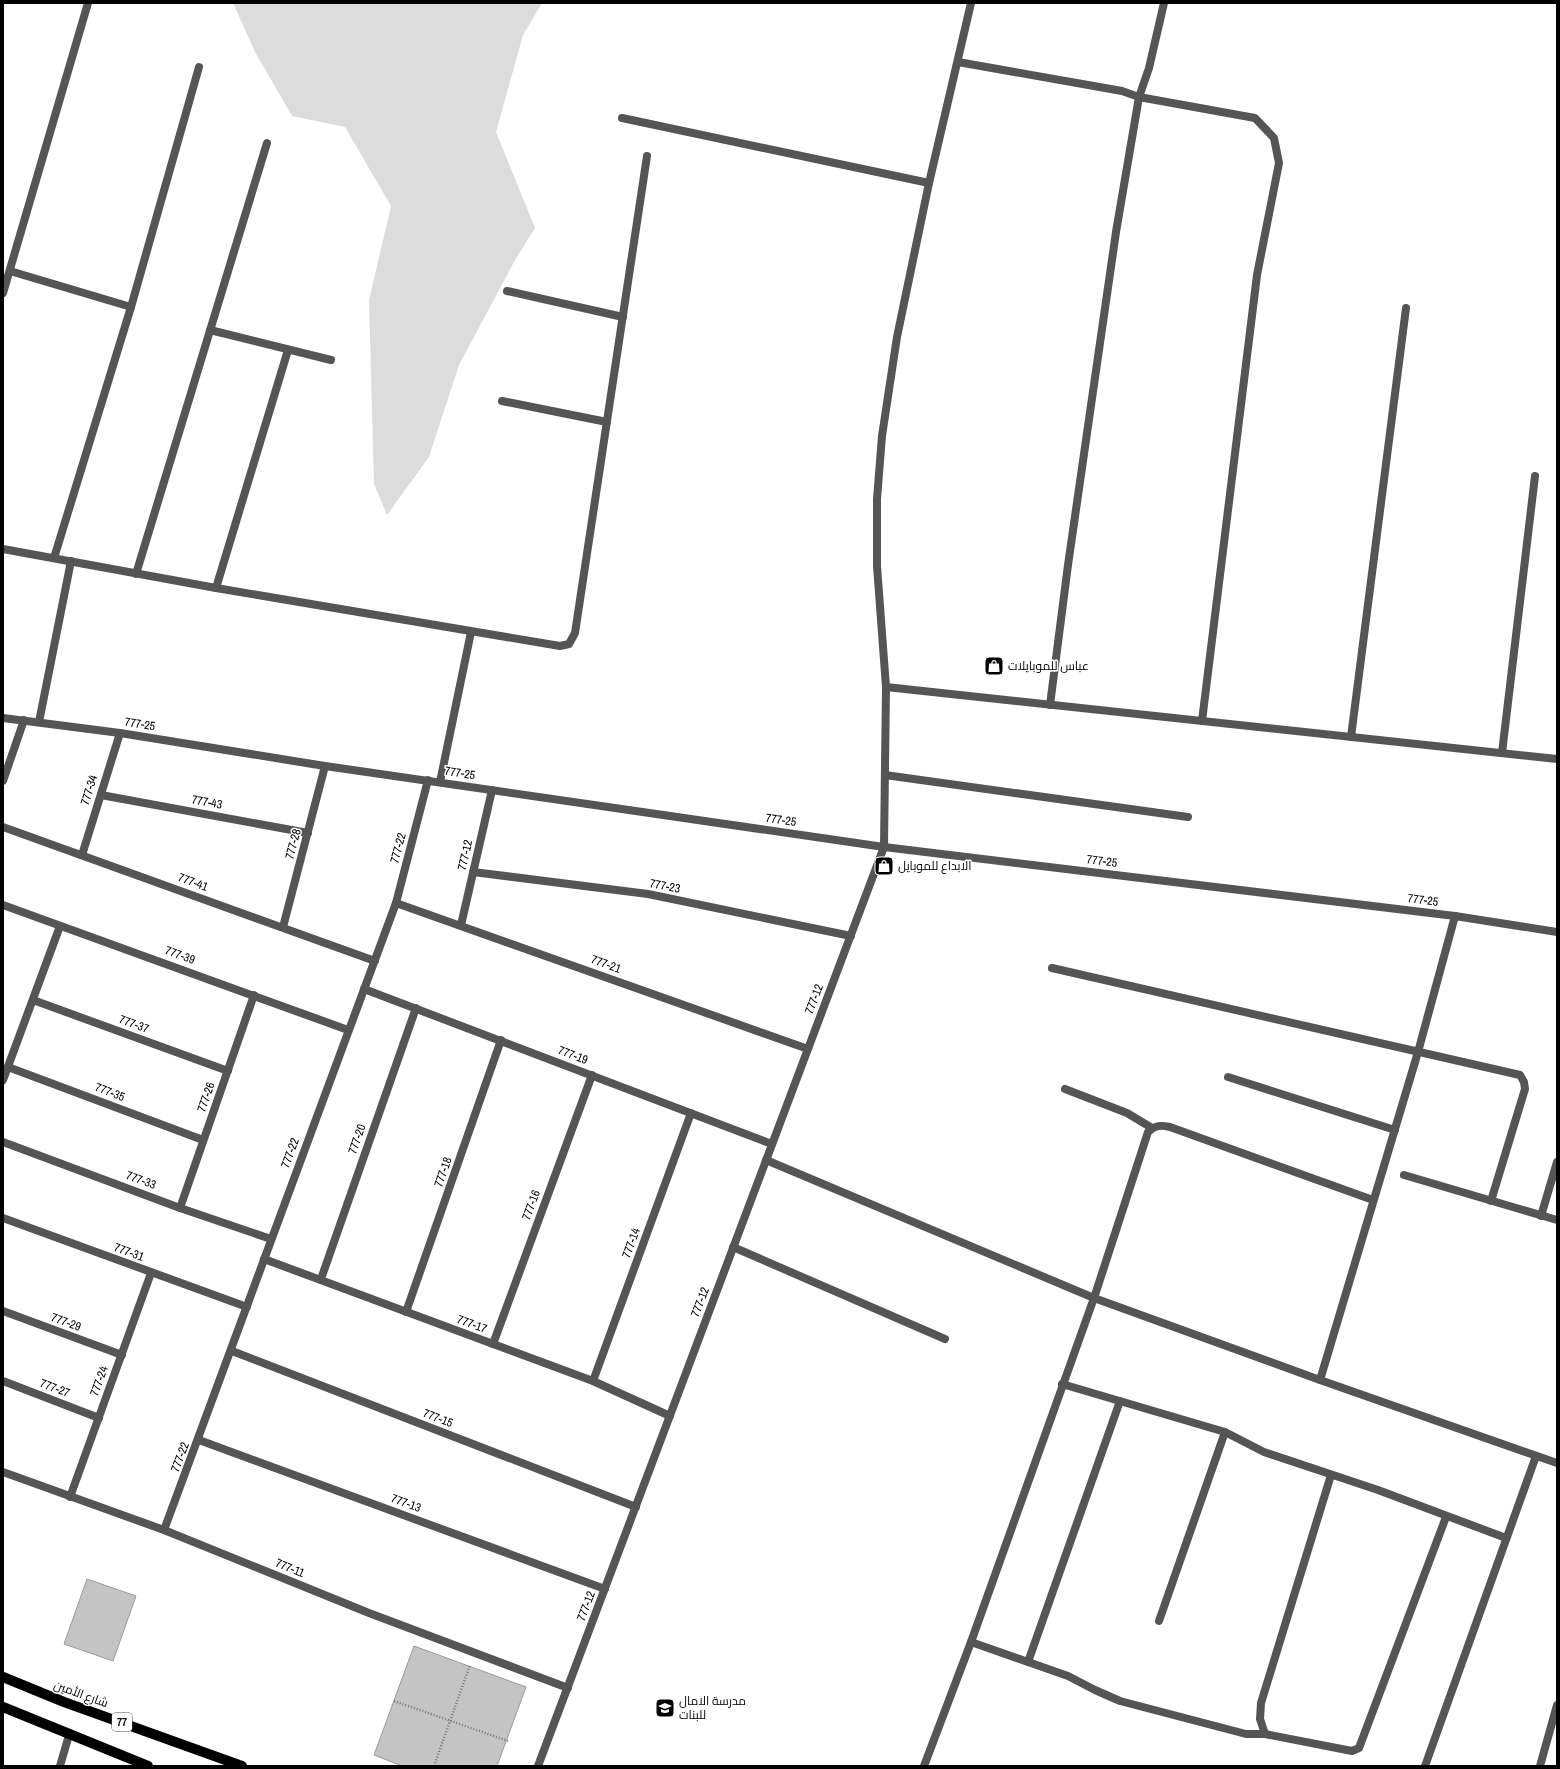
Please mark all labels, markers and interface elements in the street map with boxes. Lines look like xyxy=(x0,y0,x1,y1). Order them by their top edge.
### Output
shop icon: عباس للموبايلات xyxy=(983,655,1005,677)
place label: عباس للموبايلات xyxy=(1008,658,1089,674)
street label: 777-25 xyxy=(124,714,157,734)
street label: 777-25 xyxy=(444,763,477,783)
street label: 777-34 xyxy=(77,773,101,807)
street label: 777-43 xyxy=(191,791,223,813)
street label: 777-25 xyxy=(765,810,798,830)
street label: 777-28 xyxy=(281,827,305,861)
street label: 777-22 xyxy=(386,831,410,865)
street label: 777-12 xyxy=(454,838,476,872)
street label: 777-25 xyxy=(1086,851,1119,871)
shop icon: الابداع للموبايل xyxy=(873,855,895,877)
place label: الابداع للموبايل xyxy=(898,858,972,874)
street label: 777-41 xyxy=(176,869,211,895)
street label: 777-23 xyxy=(648,875,682,897)
street label: 777-25 xyxy=(1407,890,1440,910)
street label: 777-39 xyxy=(163,942,197,968)
street label: 777-21 xyxy=(589,951,624,977)
street label: 777-12 xyxy=(801,982,827,1016)
street label: 777-37 xyxy=(117,1011,152,1037)
street label: 777-19 xyxy=(556,1042,590,1068)
street label: 777-35 xyxy=(93,1079,128,1105)
street label: 777-26 xyxy=(193,1080,219,1114)
street label: 777-20 xyxy=(344,1122,370,1156)
street label: 777-22 xyxy=(277,1136,303,1170)
street label: 777-18 xyxy=(430,1155,456,1189)
street label: 777-33 xyxy=(124,1167,158,1193)
street label: 777-16 xyxy=(518,1188,544,1222)
street label: 777-14 xyxy=(618,1225,644,1260)
street label: 777-31 xyxy=(112,1239,147,1265)
street label: 777-12 xyxy=(687,1285,713,1319)
street label: 777-29 xyxy=(49,1309,83,1335)
street label: 777-17 xyxy=(455,1311,490,1337)
street label: 777-24 xyxy=(86,1363,112,1398)
street label: 777-27 xyxy=(38,1375,73,1401)
street label: 777-15 xyxy=(421,1405,456,1431)
street label: 777-22 xyxy=(167,1440,193,1474)
street label: 777-13 xyxy=(389,1490,423,1516)
street label: 777-11 xyxy=(273,1555,307,1581)
street label: 777-12 xyxy=(573,1589,599,1623)
street label: شارع الأمين xyxy=(52,1677,110,1711)
place label: مدرسة الامال للبنات xyxy=(679,1693,746,1723)
school or university icon: مدرسة الامال للبنات xyxy=(654,1697,676,1719)
road number: 77 xyxy=(112,1713,132,1731)

